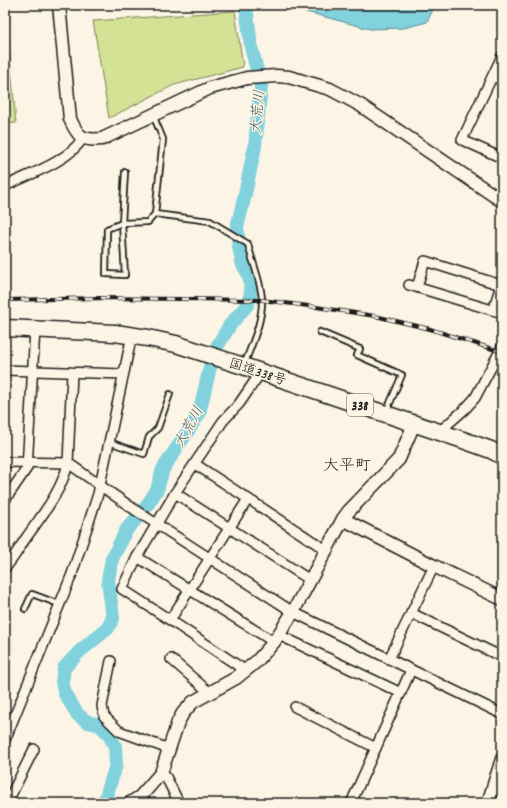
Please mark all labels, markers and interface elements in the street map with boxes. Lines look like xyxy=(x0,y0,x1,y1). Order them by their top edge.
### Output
water label: 大荒川 xyxy=(246,89,272,136)
street label: 国道338号 xyxy=(226,354,289,392)
road number: 338 xyxy=(347,394,373,416)
water label: 大荒川 xyxy=(169,403,210,453)
district label: 大平町 xyxy=(323,455,371,478)

